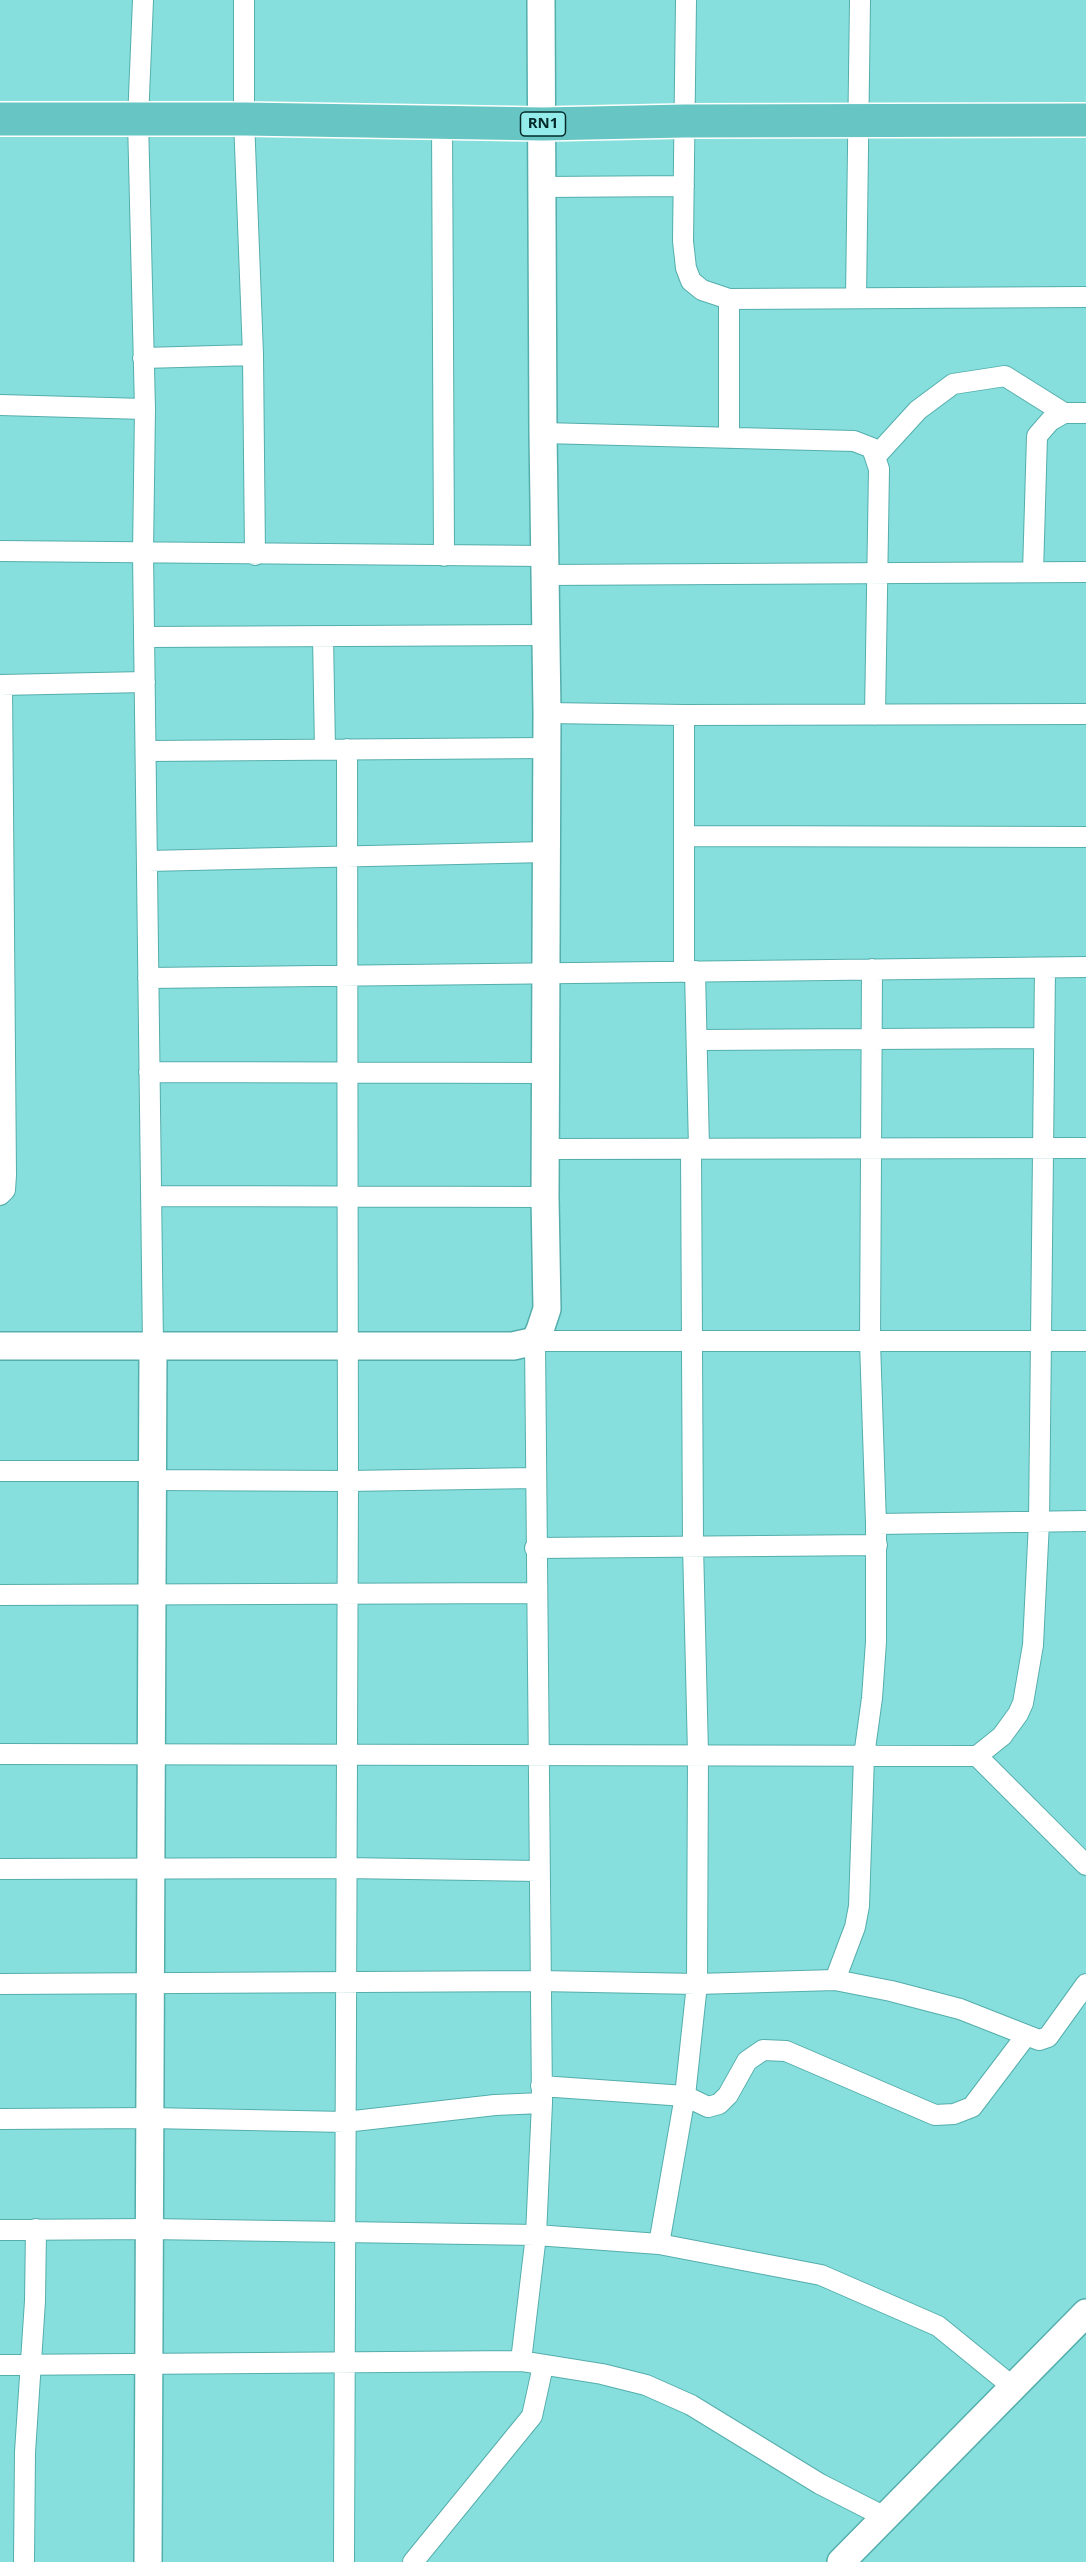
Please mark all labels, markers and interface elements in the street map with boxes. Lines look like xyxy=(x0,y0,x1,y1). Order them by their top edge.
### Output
road number: RN1 xyxy=(520,112,566,136)

